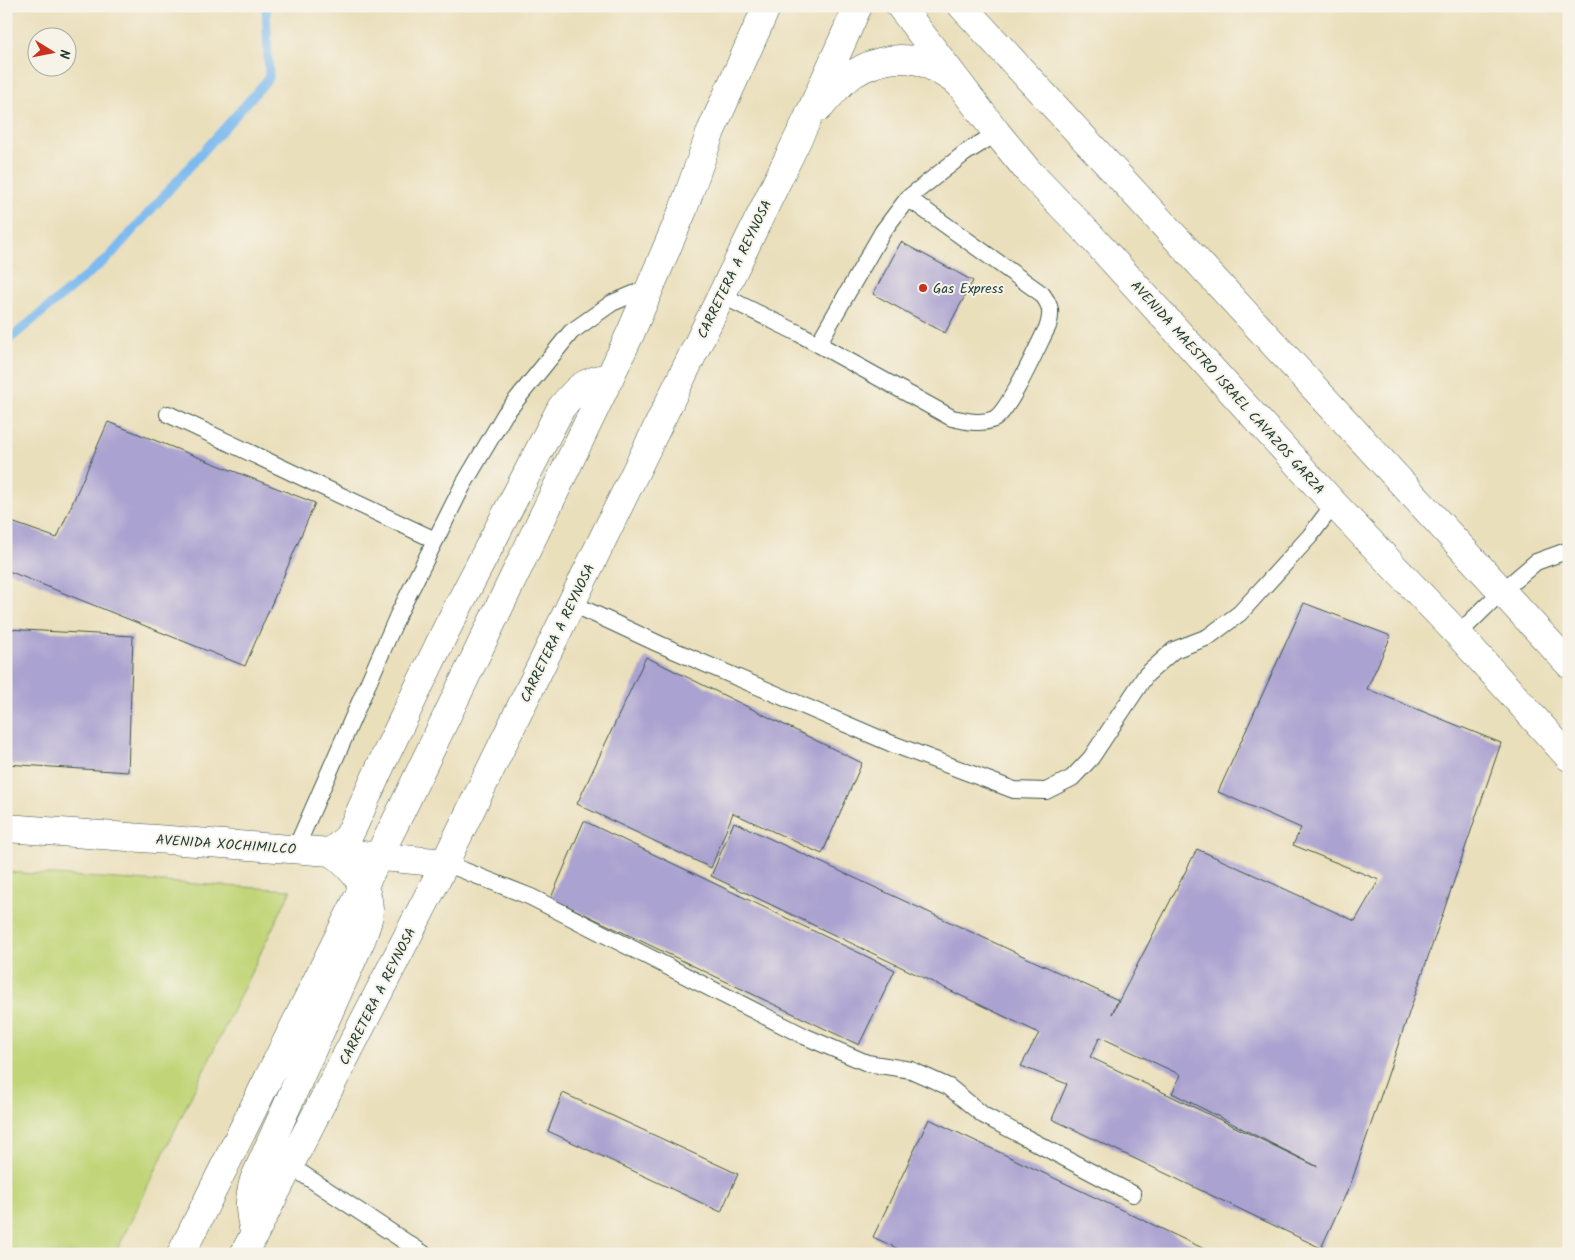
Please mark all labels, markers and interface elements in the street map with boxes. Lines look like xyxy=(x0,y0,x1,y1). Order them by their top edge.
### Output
north arrow xyxy=(28,28,78,78)
text: N xyxy=(52,48,75,61)
street label: CARRETERA A REYNOSA xyxy=(692,196,778,343)
street label: AVENIDA MAESTRO ISRAEL CAVAZOS GARZA xyxy=(1125,276,1330,500)
place label: Gas Express xyxy=(933,278,1003,300)
marker: Gas Express xyxy=(917,282,929,294)
street label: CARRETERA A REYNOSA xyxy=(515,560,601,707)
street label: AVENIDA XOCHIMILCO xyxy=(155,829,297,861)
street label: CARRETERA A REYNOSA xyxy=(334,924,422,1069)

